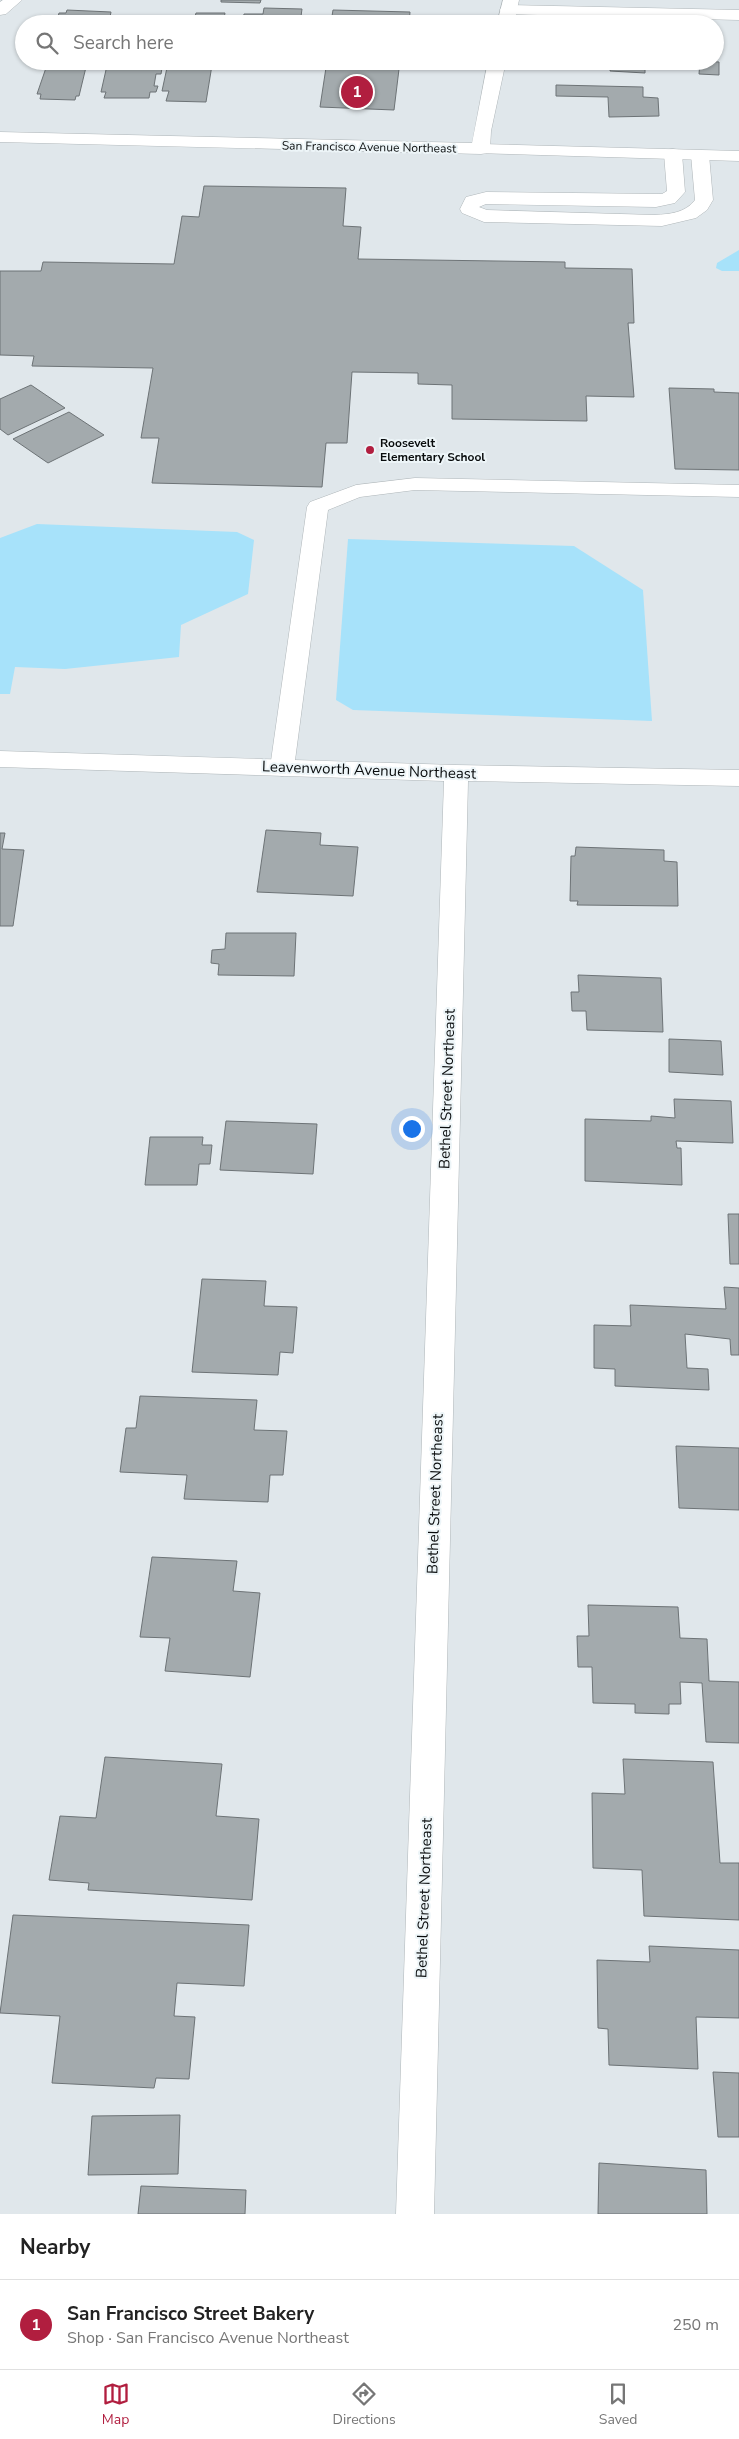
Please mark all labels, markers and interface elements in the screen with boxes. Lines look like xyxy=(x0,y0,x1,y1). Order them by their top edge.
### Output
search box xyxy=(15,15,724,70)
icon: search xyxy=(33,29,61,57)
text: Search here xyxy=(73,30,174,56)
pin: 1 xyxy=(341,73,373,111)
street label: San Francisco Avenue Northeast xyxy=(282,137,457,157)
place label: Roosevelt Elementary School xyxy=(380,435,485,465)
marker: Roosevelt Elementary School xyxy=(364,444,376,456)
street label: Leavenworth Avenue Northeast xyxy=(262,756,477,784)
street label: Bethel Street Northeast xyxy=(434,1008,460,1169)
your location xyxy=(399,1116,425,1142)
street label: Bethel Street Northeast xyxy=(422,1413,448,1574)
street label: Bethel Street Northeast xyxy=(411,1817,437,1978)
text: Nearby xyxy=(20,2233,90,2261)
text: San Francisco Street Bakery xyxy=(67,2301,314,2327)
text: 1 xyxy=(31,2314,41,2336)
text: 250 m xyxy=(672,2314,719,2336)
text: Shop · San Francisco Avenue Northeast xyxy=(67,2327,349,2349)
tab: Map xyxy=(102,2380,130,2429)
tab: Directions xyxy=(333,2380,396,2429)
tab: Saved xyxy=(599,2380,637,2429)

